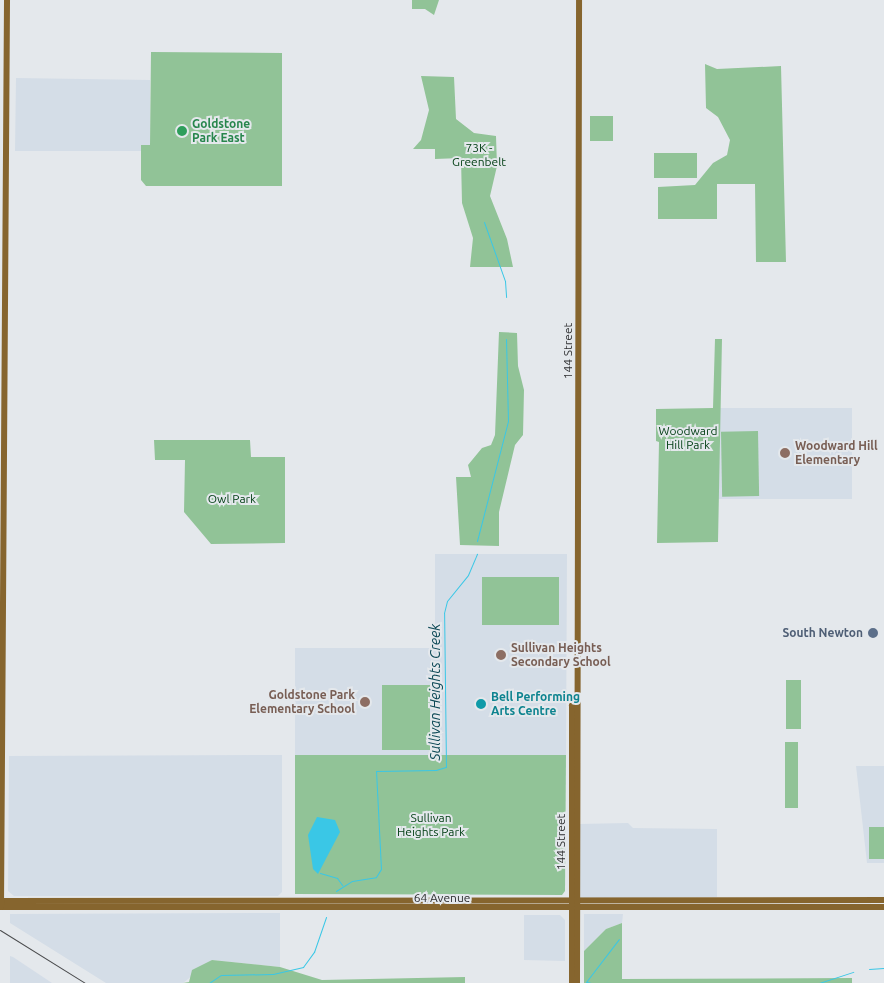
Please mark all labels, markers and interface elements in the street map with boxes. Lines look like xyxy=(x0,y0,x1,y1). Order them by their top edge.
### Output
place label: Goldstone Park East xyxy=(192,117,250,145)
marker: Goldstone Park East xyxy=(176,125,188,137)
park label: 73K - Greenbelt xyxy=(452,141,506,169)
street label: 144 Street xyxy=(561,323,575,379)
park label: Woodward Hill Park xyxy=(658,424,718,452)
place label: Woodward Hill Elementary xyxy=(795,439,878,467)
marker: Woodward Hill Elementary xyxy=(779,447,791,459)
park label: Owl Park xyxy=(208,492,256,506)
water label: Sullivan Heights Creek xyxy=(427,624,443,760)
place label: South Newton xyxy=(782,626,863,640)
marker: South Newton xyxy=(867,627,879,639)
place label: Sullivan Heights Secondary School xyxy=(511,641,611,669)
marker: Sullivan Heights Secondary School xyxy=(495,649,507,661)
place label: Goldstone Park Elementary School xyxy=(249,688,355,716)
place label: Bell Performing Arts Centre xyxy=(491,690,580,718)
marker: Goldstone Park Elementary School xyxy=(359,696,371,708)
marker: Bell Performing Arts Centre xyxy=(475,698,487,710)
park label: Sullivan Heights Park xyxy=(397,811,465,839)
street label: 144 Street xyxy=(554,814,568,870)
street label: 64 Avenue xyxy=(414,891,470,905)

